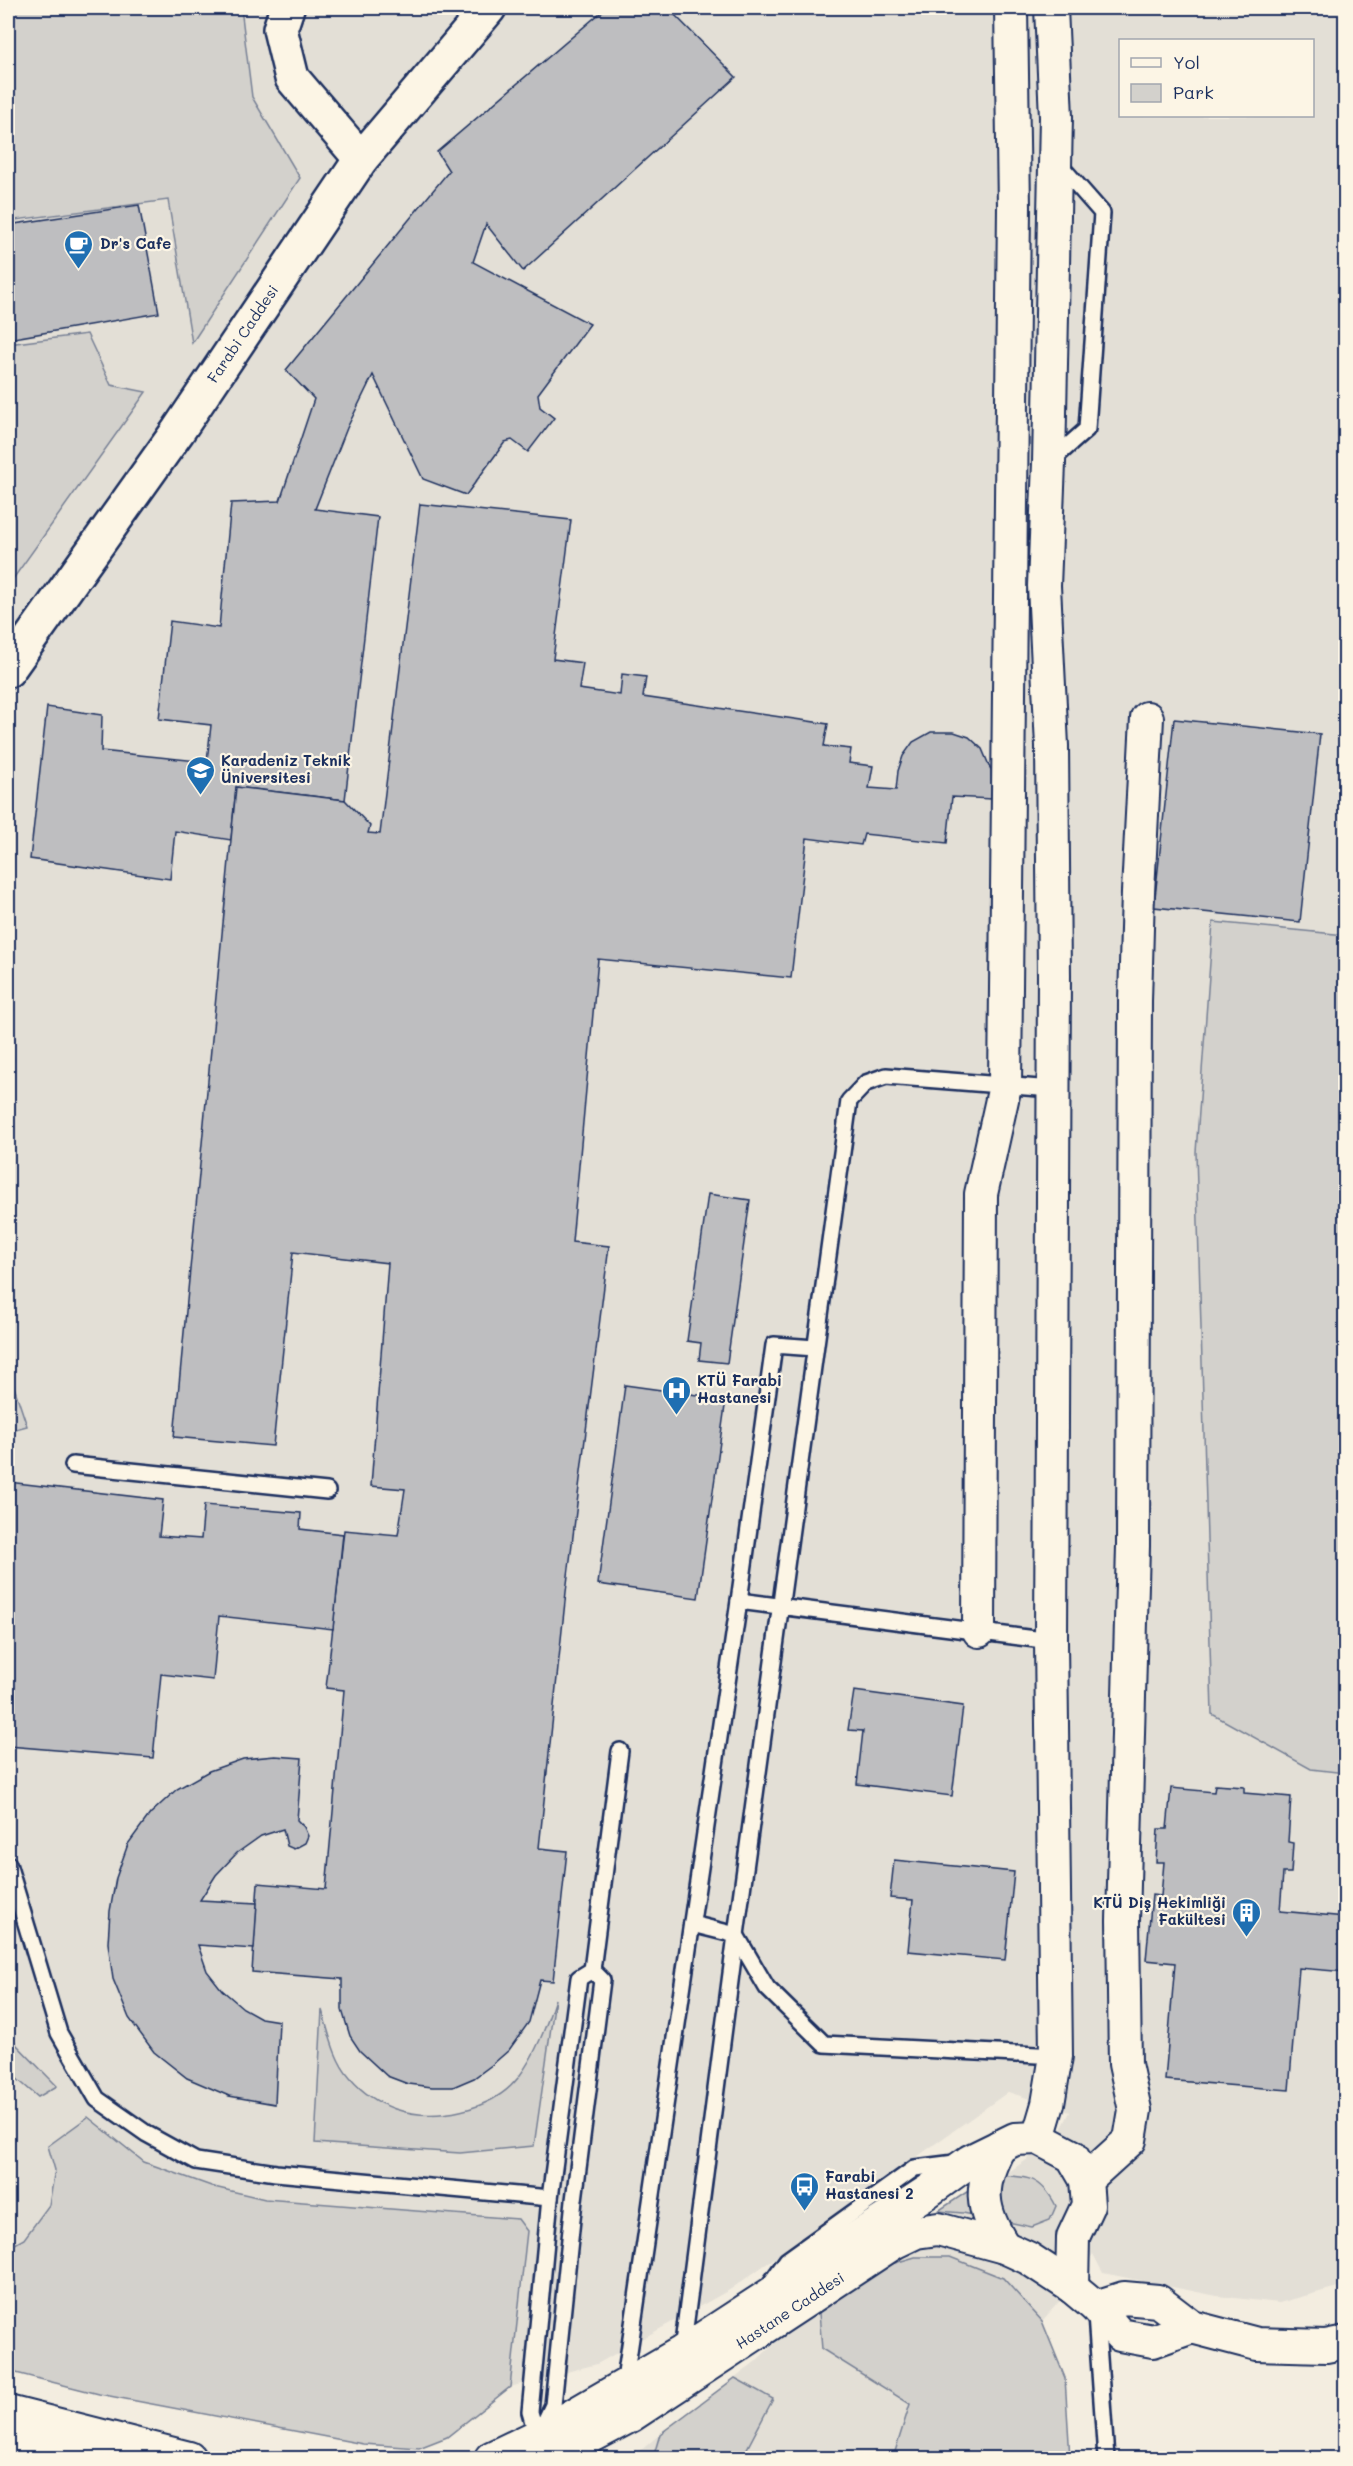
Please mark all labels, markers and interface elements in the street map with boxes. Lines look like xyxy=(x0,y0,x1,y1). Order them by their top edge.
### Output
legend xyxy=(1119,39,1314,117)
text: Yol xyxy=(1173,50,1200,74)
text: Park xyxy=(1173,80,1214,104)
cafe icon: Dr's Cafe xyxy=(63,228,95,270)
place label: Dr's Cafe xyxy=(100,233,171,253)
street label: Farabi Caddesi xyxy=(202,281,282,386)
place label: Karadeniz Teknik Üniversitesi xyxy=(221,750,351,787)
school or university icon: Karadeniz Teknik Üniversitesi xyxy=(184,754,216,796)
place label: KTÜ Farabi Hastanesi xyxy=(697,1370,782,1407)
hospital icon: KTÜ Farabi Hastanesi xyxy=(660,1374,692,1416)
place label: KTÜ Diş Hekimliği Fakültesi xyxy=(1093,1892,1226,1929)
building icon: KTÜ Diş Hekimliği Fakültesi xyxy=(1231,1896,1263,1938)
place label: Farabi Hastanesi 2 xyxy=(825,2166,914,2203)
bus stop icon: Farabi Hastanesi 2 xyxy=(788,2170,820,2212)
street label: Hastane Caddesi xyxy=(732,2267,848,2353)

